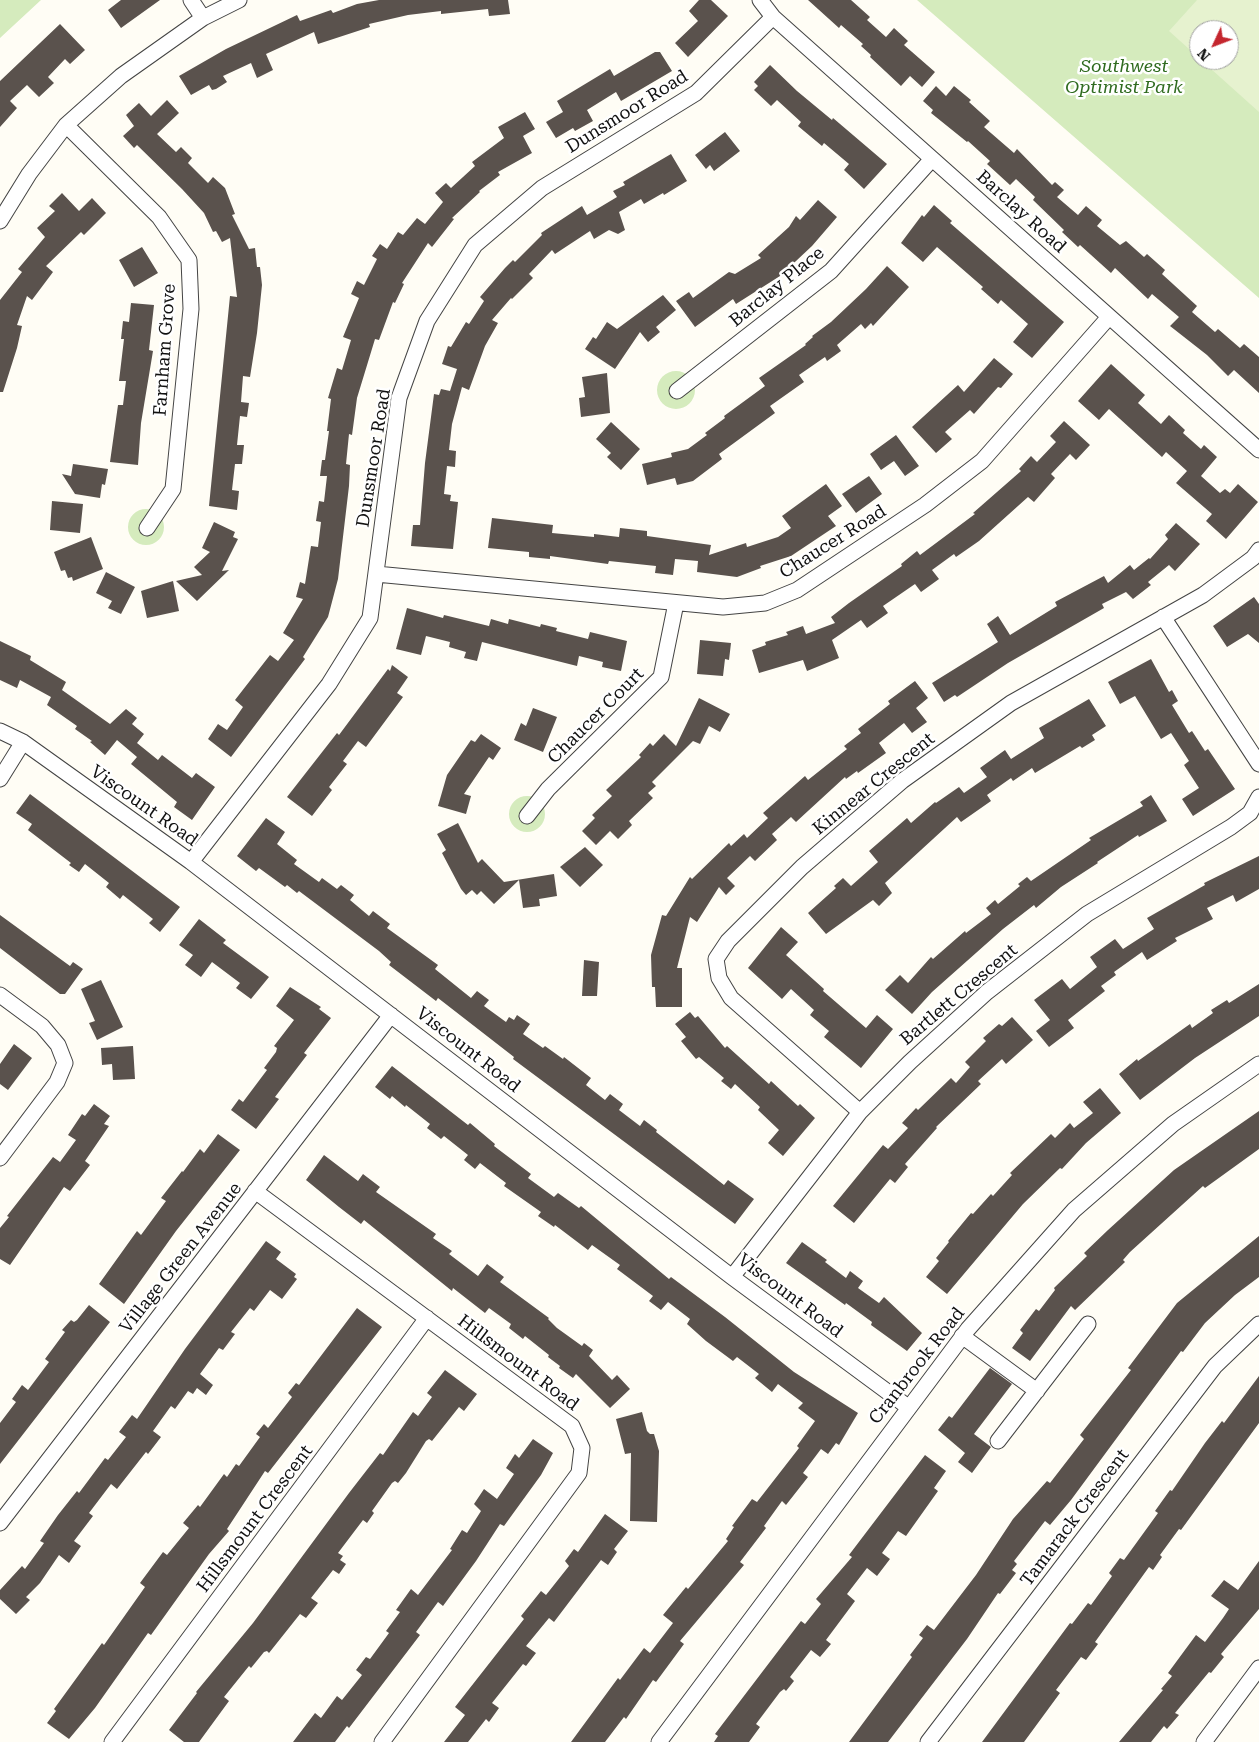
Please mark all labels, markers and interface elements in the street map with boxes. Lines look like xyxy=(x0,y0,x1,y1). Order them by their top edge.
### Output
north arrow xyxy=(1189,20,1239,70)
text: N xyxy=(1194,45,1213,64)
park label: Southwest Optimist Park xyxy=(1065,56,1183,98)
street label: Dunsmoor Road xyxy=(562,66,692,158)
street label: Barclay Road xyxy=(972,166,1070,258)
street label: Barclay Place xyxy=(725,242,829,332)
street label: Farnham Grove xyxy=(150,283,180,417)
street label: Dunsmoor Road xyxy=(352,387,396,529)
street label: Chaucer Road xyxy=(776,501,890,583)
street label: Chaucer Court xyxy=(543,663,649,769)
street label: Kinnear Crescent xyxy=(809,728,939,840)
street label: Viscount Road xyxy=(86,761,202,851)
street label: Bartlett Crescent xyxy=(896,940,1022,1050)
street label: Viscount Road xyxy=(412,1003,524,1097)
street label: Village Green Avenue xyxy=(115,1178,247,1338)
street label: Viscount Road xyxy=(733,1249,847,1343)
street label: Cranbrook Road xyxy=(865,1303,969,1429)
street label: Hillsmount Road xyxy=(453,1310,583,1416)
street label: Hillsmount Crescent xyxy=(193,1441,317,1597)
street label: Tamarack Crescent xyxy=(1016,1445,1134,1591)

